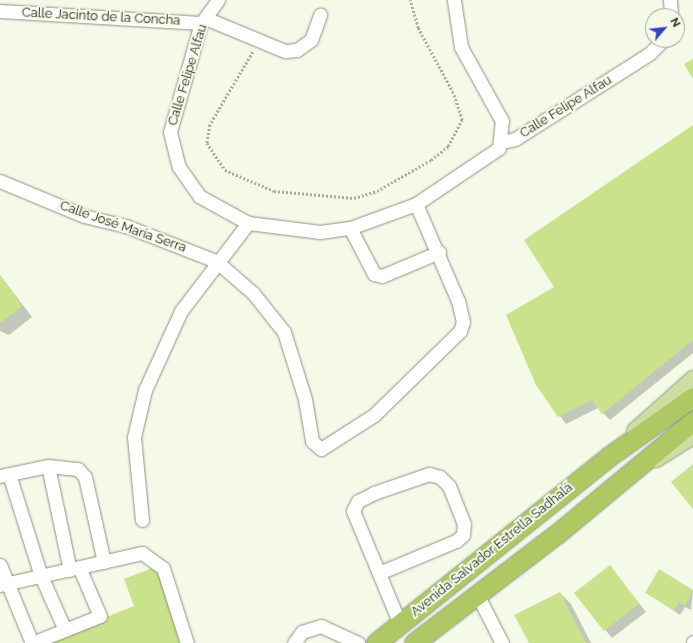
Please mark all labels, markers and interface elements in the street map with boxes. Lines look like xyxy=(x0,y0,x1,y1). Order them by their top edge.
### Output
street label: Calle Jacinto de la Concha xyxy=(21,5,181,29)
north arrow xyxy=(645,8,685,48)
text: N xyxy=(667,16,683,29)
street label: Calle Felipe Alfau xyxy=(165,22,211,128)
street label: Calle Felipe Alfau xyxy=(517,72,615,142)
street label: Calle José María Serra xyxy=(58,198,188,256)
street label: Avenida Salvador Estrella Sadhalá xyxy=(408,480,576,620)

